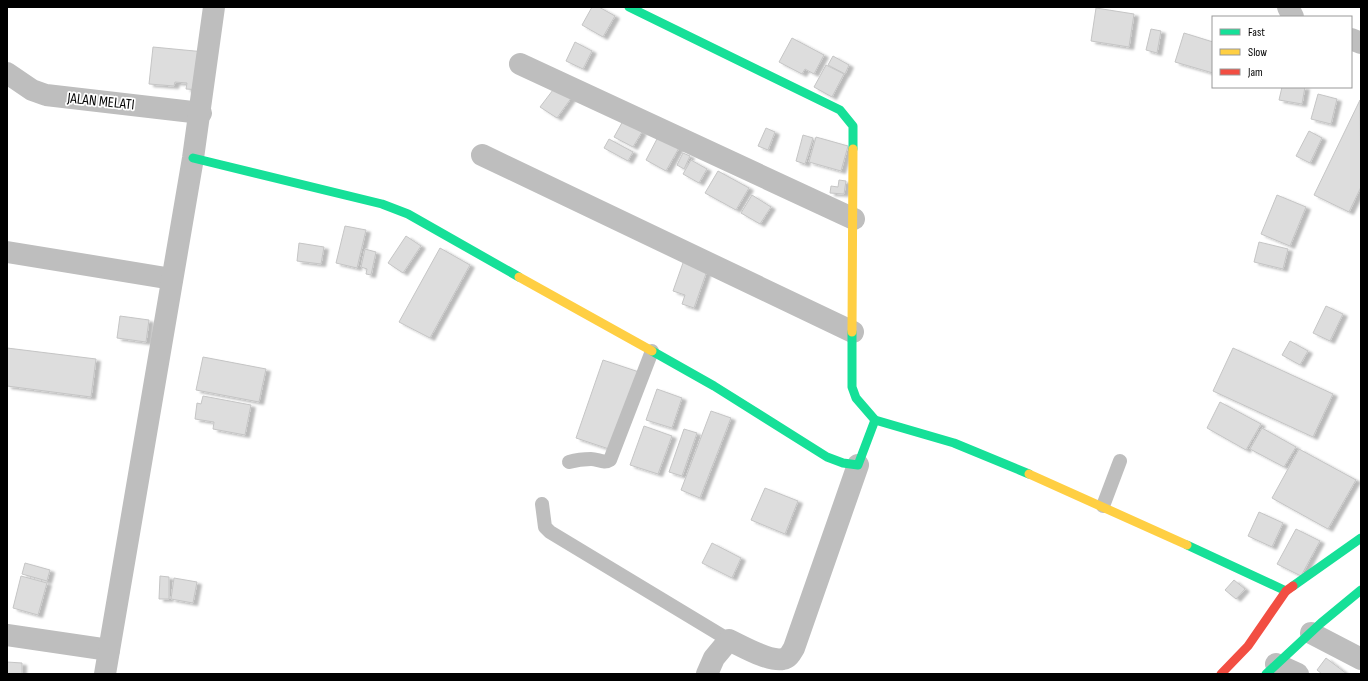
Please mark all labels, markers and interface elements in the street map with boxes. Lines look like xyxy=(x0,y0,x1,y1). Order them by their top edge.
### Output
legend xyxy=(1212,16,1352,88)
text: Fast xyxy=(1248,25,1265,40)
text: Slow xyxy=(1248,45,1267,60)
text: Jam xyxy=(1247,65,1263,80)
street label: JALAN MELATI xyxy=(65,88,135,114)

